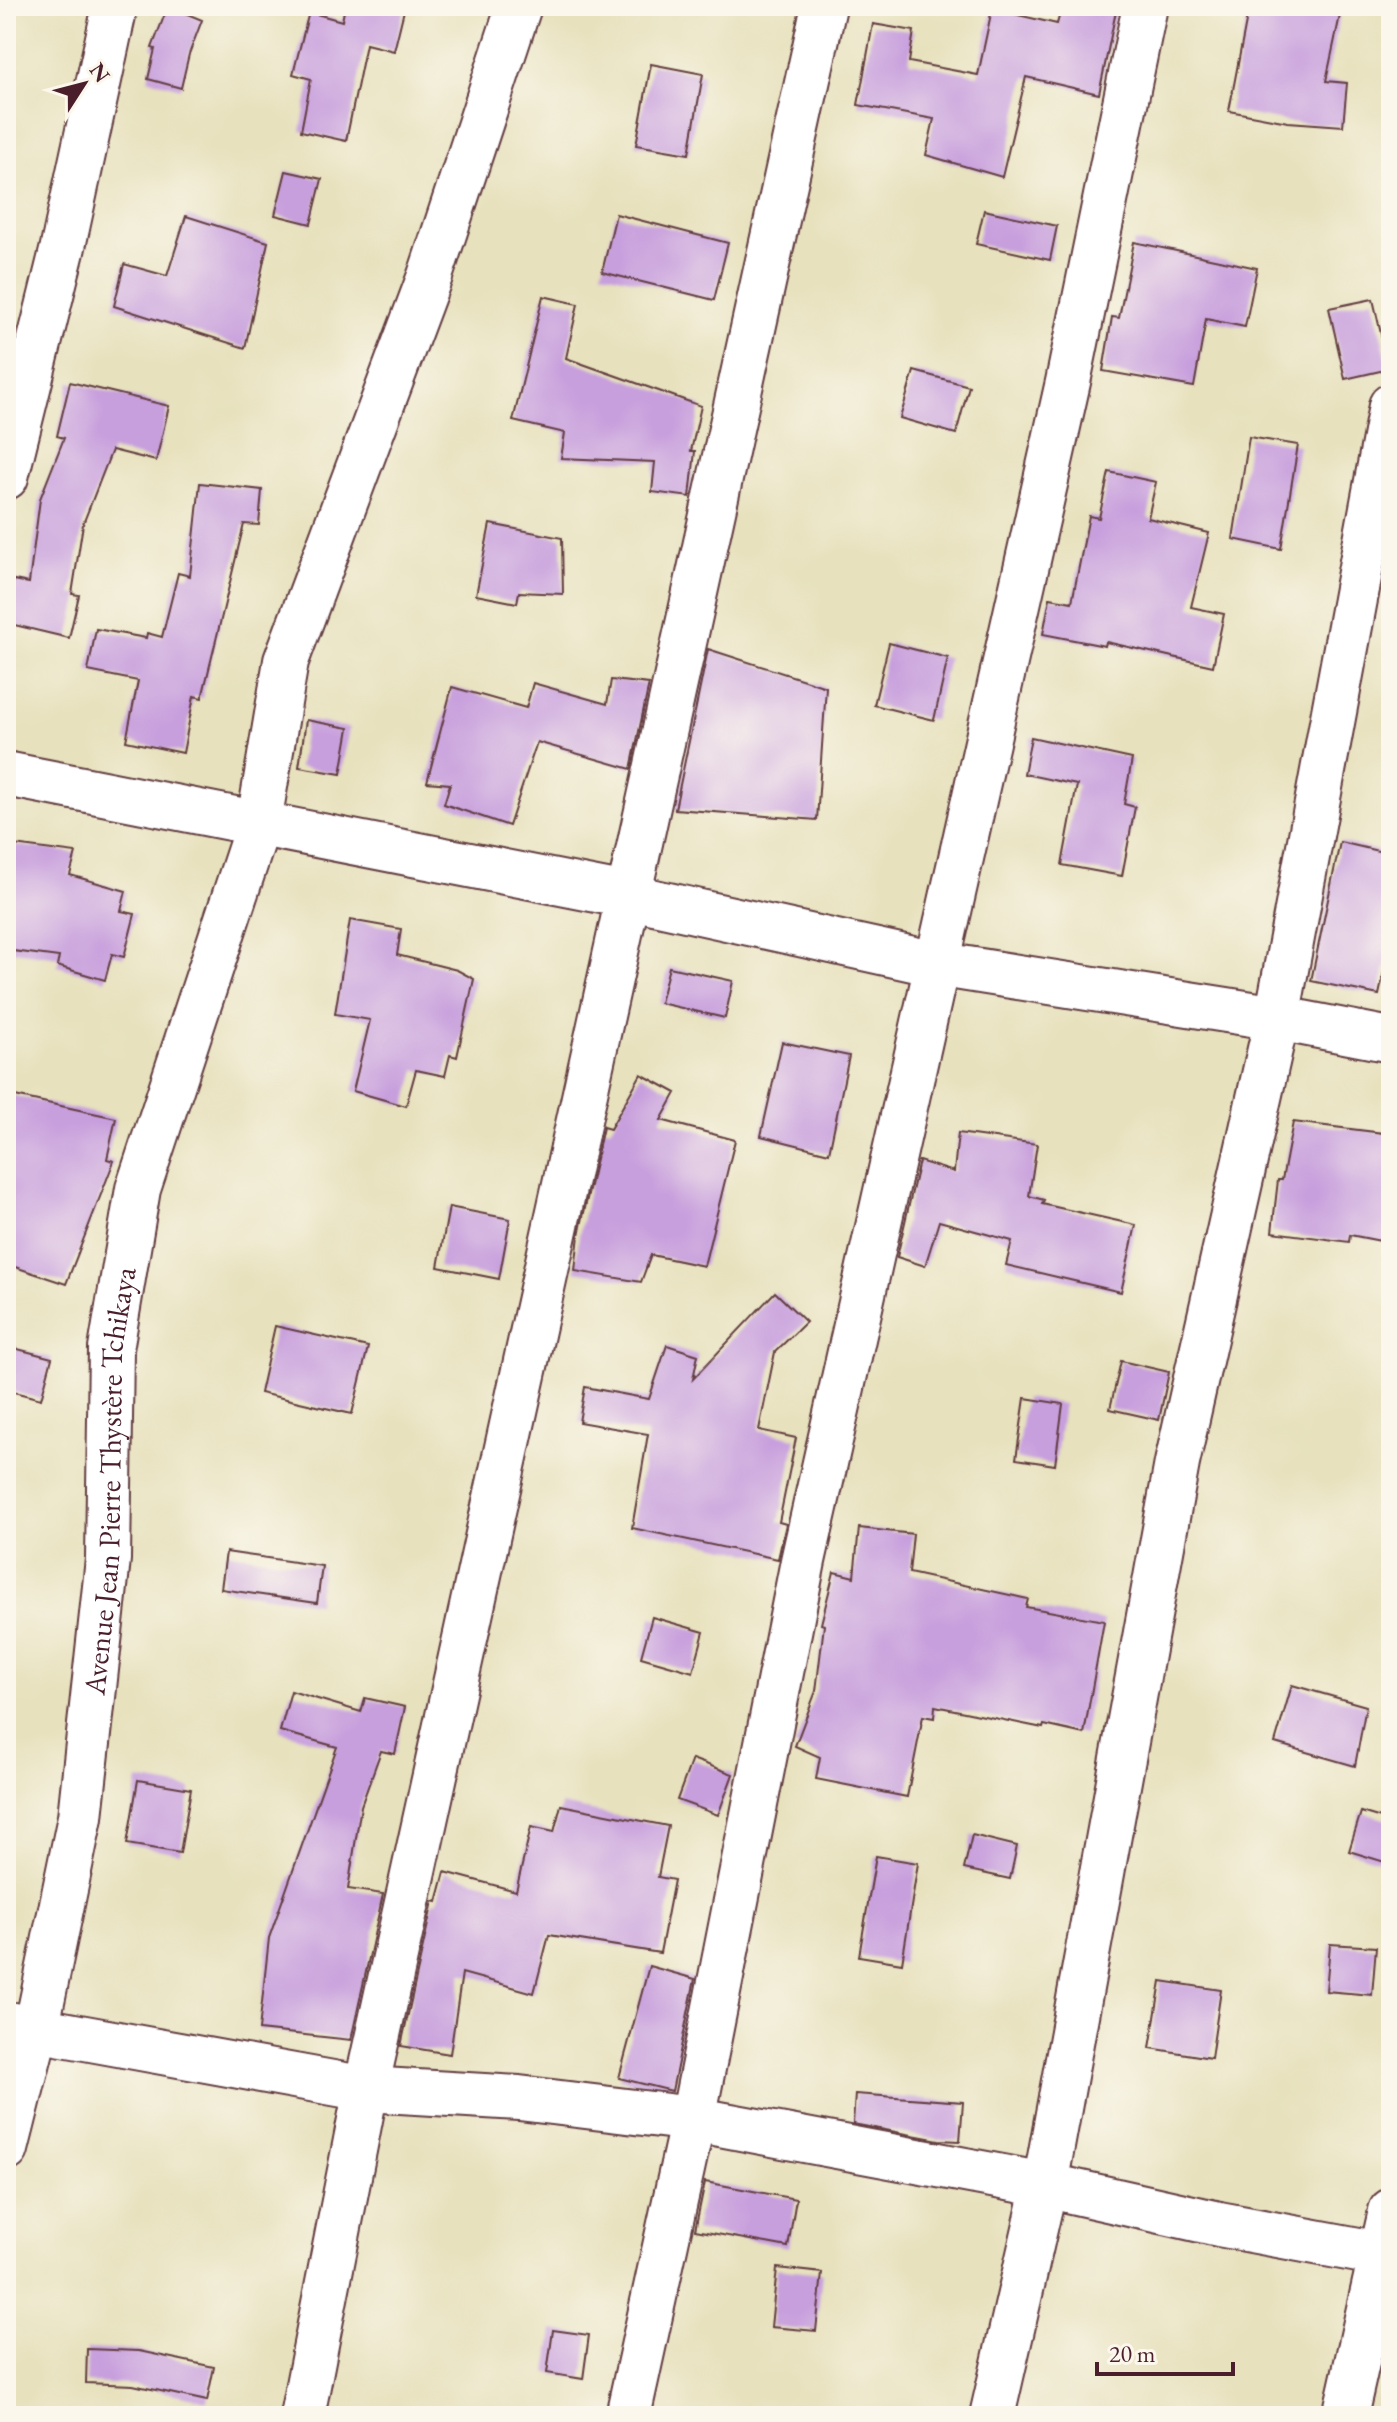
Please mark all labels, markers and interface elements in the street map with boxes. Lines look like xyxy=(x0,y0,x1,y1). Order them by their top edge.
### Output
north arrow xyxy=(44,44,124,124)
text: N xyxy=(83,57,117,88)
street label: Avenue Jean Pierre Thystère Tchikaya xyxy=(74,1264,144,1698)
scale bar xyxy=(1097,2326,1233,2376)
text: 20 m xyxy=(1109,2338,1156,2369)

